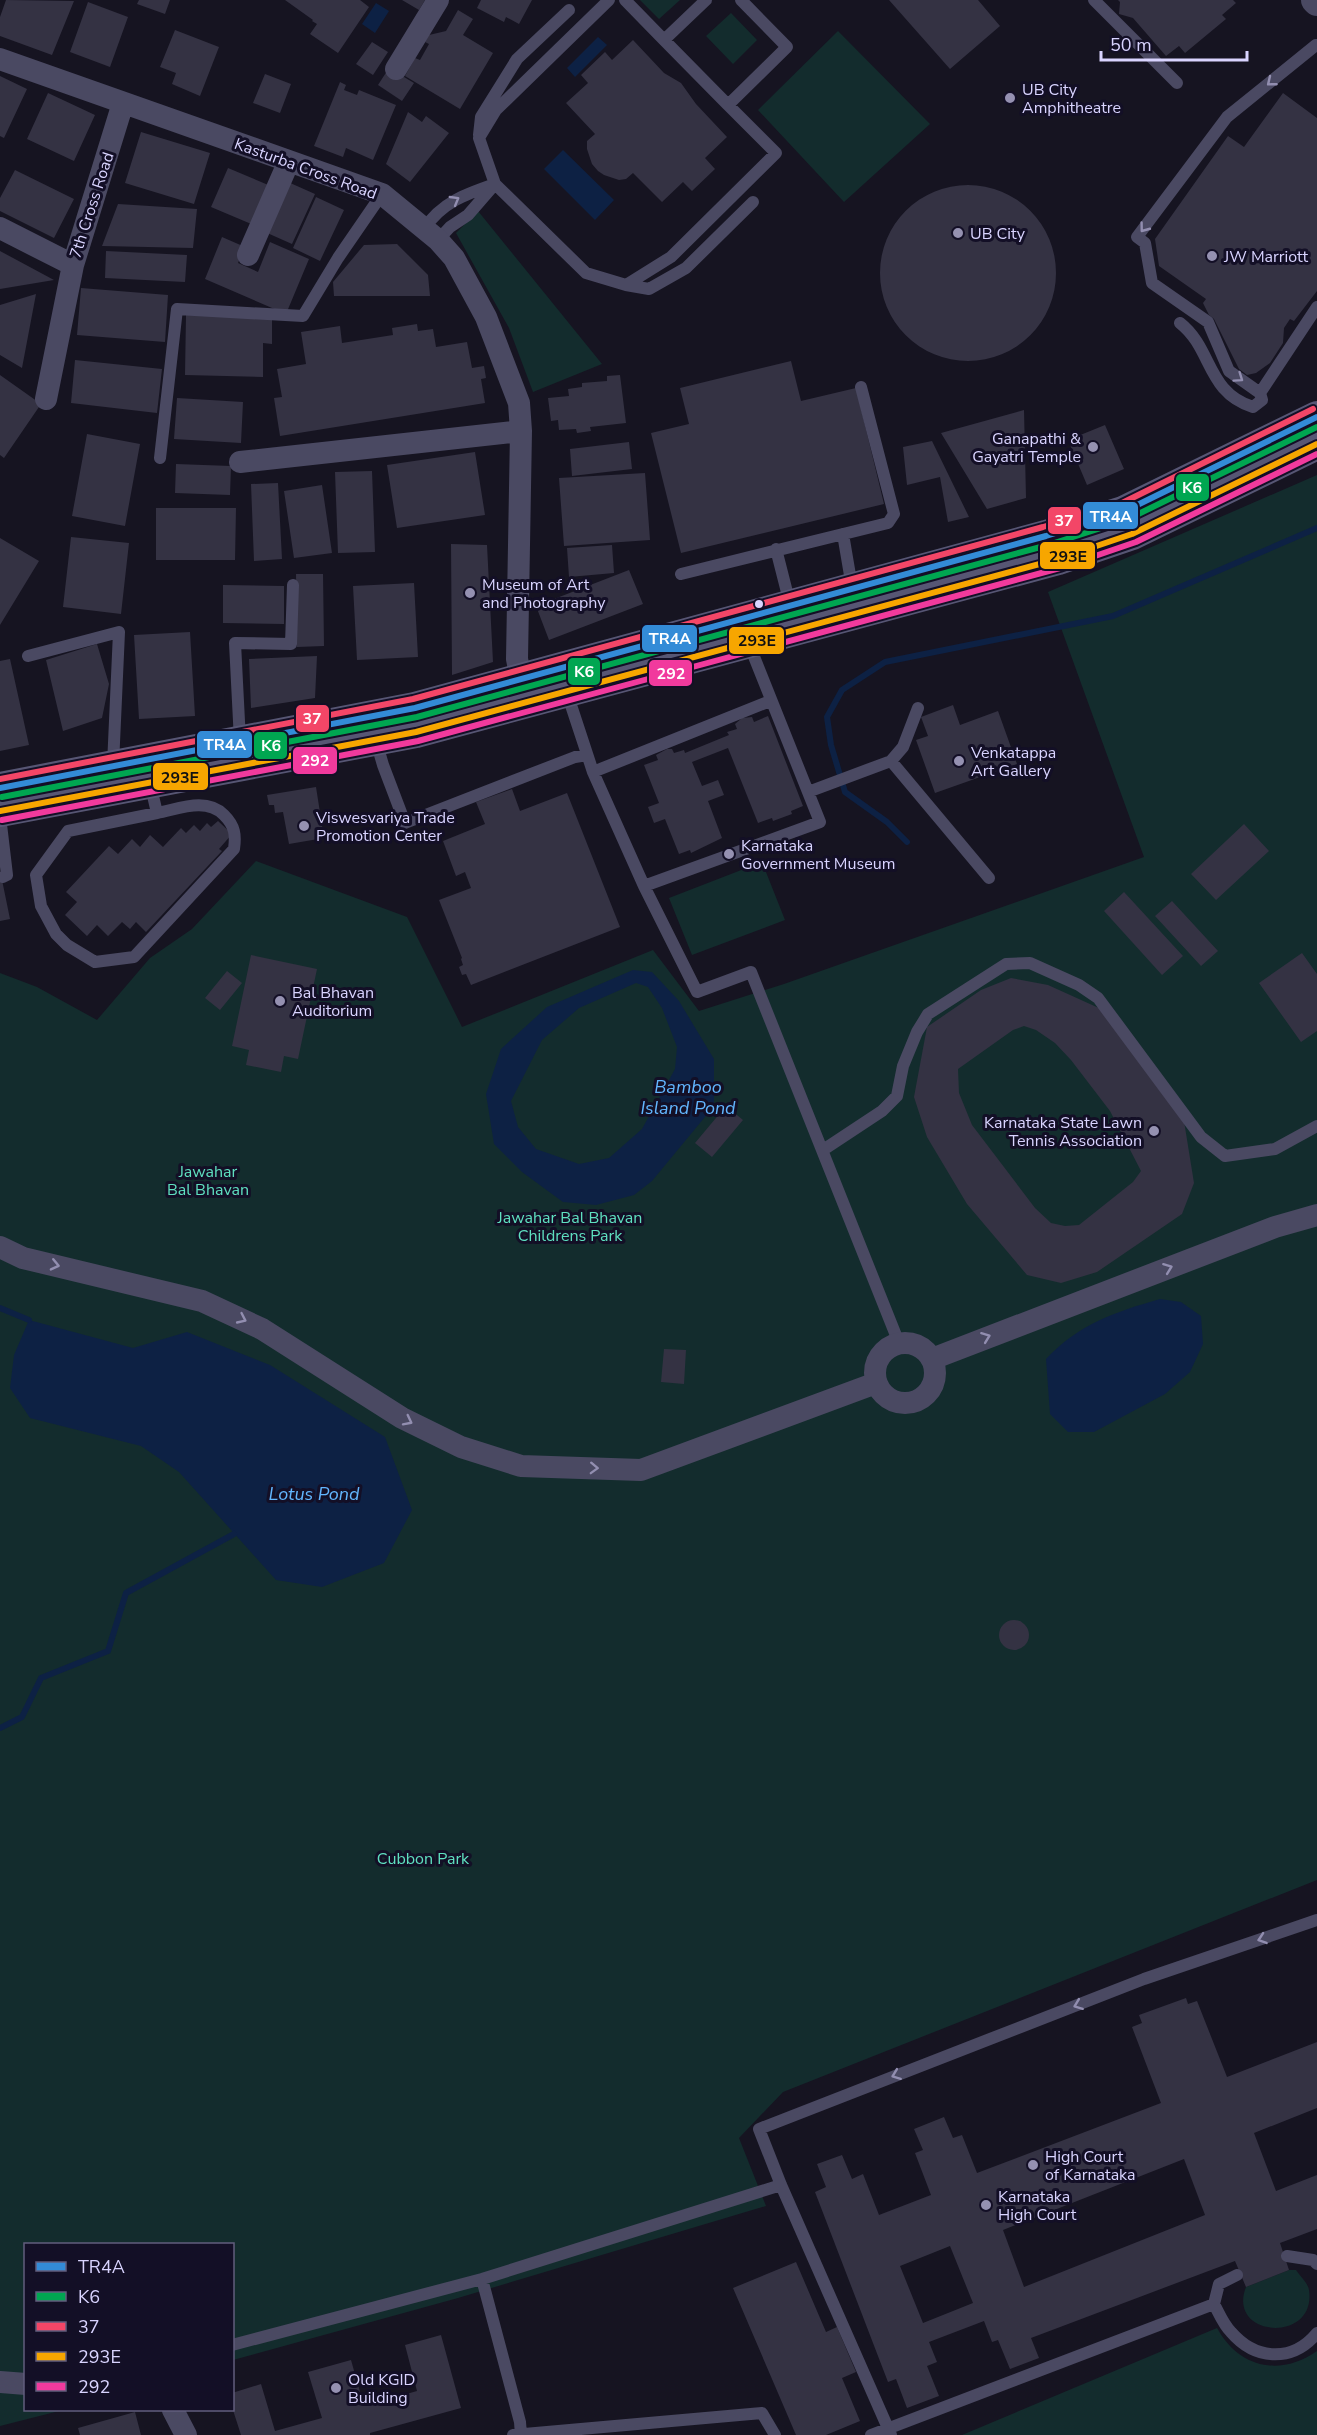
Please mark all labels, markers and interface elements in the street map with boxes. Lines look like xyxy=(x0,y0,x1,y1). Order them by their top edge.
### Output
scale bar xyxy=(1101,24,1246,62)
text: 50 m xyxy=(1110,33,1152,57)
one-way arrow xyxy=(1266,74,1277,85)
place label: UB City Amphitheatre xyxy=(1022,79,1121,119)
marker: UB City Amphitheatre xyxy=(1003,91,1017,105)
street label: Kasturba Cross Road xyxy=(231,133,380,205)
street label: 7th Cross Road xyxy=(64,149,119,261)
one-way arrow xyxy=(449,196,459,207)
one-way arrow xyxy=(1140,221,1151,232)
place label: UB City xyxy=(970,223,1026,245)
marker: UB City xyxy=(951,226,965,240)
place label: JW Marriott xyxy=(1223,246,1308,268)
marker: JW Marriott xyxy=(1205,249,1219,263)
one-way arrow xyxy=(1232,371,1243,382)
place label: Ganapathi & Gayatri Temple xyxy=(972,428,1081,468)
marker: Ganapathi & Gayatri Temple xyxy=(1086,440,1100,454)
line badge: K6 xyxy=(1175,473,1210,502)
text: K6 xyxy=(1182,477,1202,499)
line badge: TR4A xyxy=(1082,501,1139,530)
line badge: 37 xyxy=(1047,506,1082,535)
text: TR4A xyxy=(1090,506,1132,528)
text: 37 xyxy=(1054,510,1074,532)
line badge: 293E xyxy=(1039,541,1096,570)
text: 293E xyxy=(1049,546,1087,568)
place label: Museum of Art and Photography xyxy=(482,574,606,614)
marker: Museum of Art and Photography xyxy=(463,586,477,600)
unlabelled marker xyxy=(753,598,765,610)
line badge: TR4A xyxy=(641,624,698,653)
line badge: 293E xyxy=(728,626,785,655)
text: TR4A xyxy=(649,628,691,650)
text: 293E xyxy=(738,630,776,652)
line badge: K6 xyxy=(567,657,601,686)
line badge: 292 xyxy=(648,659,693,687)
text: K6 xyxy=(574,661,594,683)
text: 292 xyxy=(657,663,685,685)
line badge: 37 xyxy=(295,704,330,733)
text: 37 xyxy=(302,708,322,730)
line badge: TR4A xyxy=(196,730,253,759)
line badge: K6 xyxy=(253,731,288,760)
text: TR4A xyxy=(204,734,246,756)
text: K6 xyxy=(261,735,281,757)
place label: Venkatappa Art Gallery xyxy=(970,742,1056,782)
line badge: 292 xyxy=(292,746,338,775)
text: 292 xyxy=(301,750,329,772)
marker: Venkatappa Art Gallery xyxy=(952,754,966,768)
line badge: 293E xyxy=(152,762,209,791)
text: 293E xyxy=(161,767,199,789)
place label: Viswesvariya Trade Promotion Center xyxy=(315,807,455,847)
marker: Viswesvariya Trade Promotion Center xyxy=(297,819,311,833)
place label: Karnataka Government Museum xyxy=(741,835,895,875)
marker: Karnataka Government Museum xyxy=(722,847,736,861)
place label: Bal Bhavan Auditorium xyxy=(292,982,374,1022)
marker: Bal Bhavan Auditorium xyxy=(273,994,287,1008)
water label: Bamboo Island Pond xyxy=(640,1075,736,1120)
place label: Karnataka State Lawn Tennis Association xyxy=(984,1112,1142,1152)
marker: Karnataka State Lawn Tennis Association xyxy=(1147,1124,1161,1138)
park label: Jawahar Bal Bhavan xyxy=(167,1161,249,1201)
park label: Jawahar Bal Bhavan Childrens Park xyxy=(497,1207,642,1247)
one-way arrow xyxy=(50,1258,60,1271)
one-way arrow xyxy=(1162,1262,1173,1275)
one-way arrow xyxy=(235,1312,246,1324)
one-way arrow xyxy=(980,1332,991,1345)
one-way arrow xyxy=(402,1414,413,1425)
one-way arrow xyxy=(590,1462,599,1474)
water label: Lotus Pond xyxy=(268,1482,360,1506)
park label: Cubbon Park xyxy=(377,1848,470,1870)
one-way arrow xyxy=(1257,1932,1268,1945)
one-way arrow xyxy=(1073,1998,1084,2010)
one-way arrow xyxy=(891,2068,902,2080)
place label: High Court of Karnataka xyxy=(1045,2146,1136,2186)
marker: High Court of Karnataka xyxy=(1026,2158,1040,2172)
place label: Karnataka High Court xyxy=(998,2186,1077,2226)
marker: Karnataka High Court xyxy=(979,2198,993,2212)
legend xyxy=(24,2243,234,2411)
text: TR4A xyxy=(78,2255,125,2279)
text: K6 xyxy=(78,2285,100,2309)
text: 37 xyxy=(78,2315,100,2339)
text: 293E xyxy=(78,2345,121,2369)
place label: Old KGID Building xyxy=(348,2369,416,2409)
text: 292 xyxy=(78,2375,110,2399)
marker: Old KGID Building xyxy=(329,2381,343,2395)

